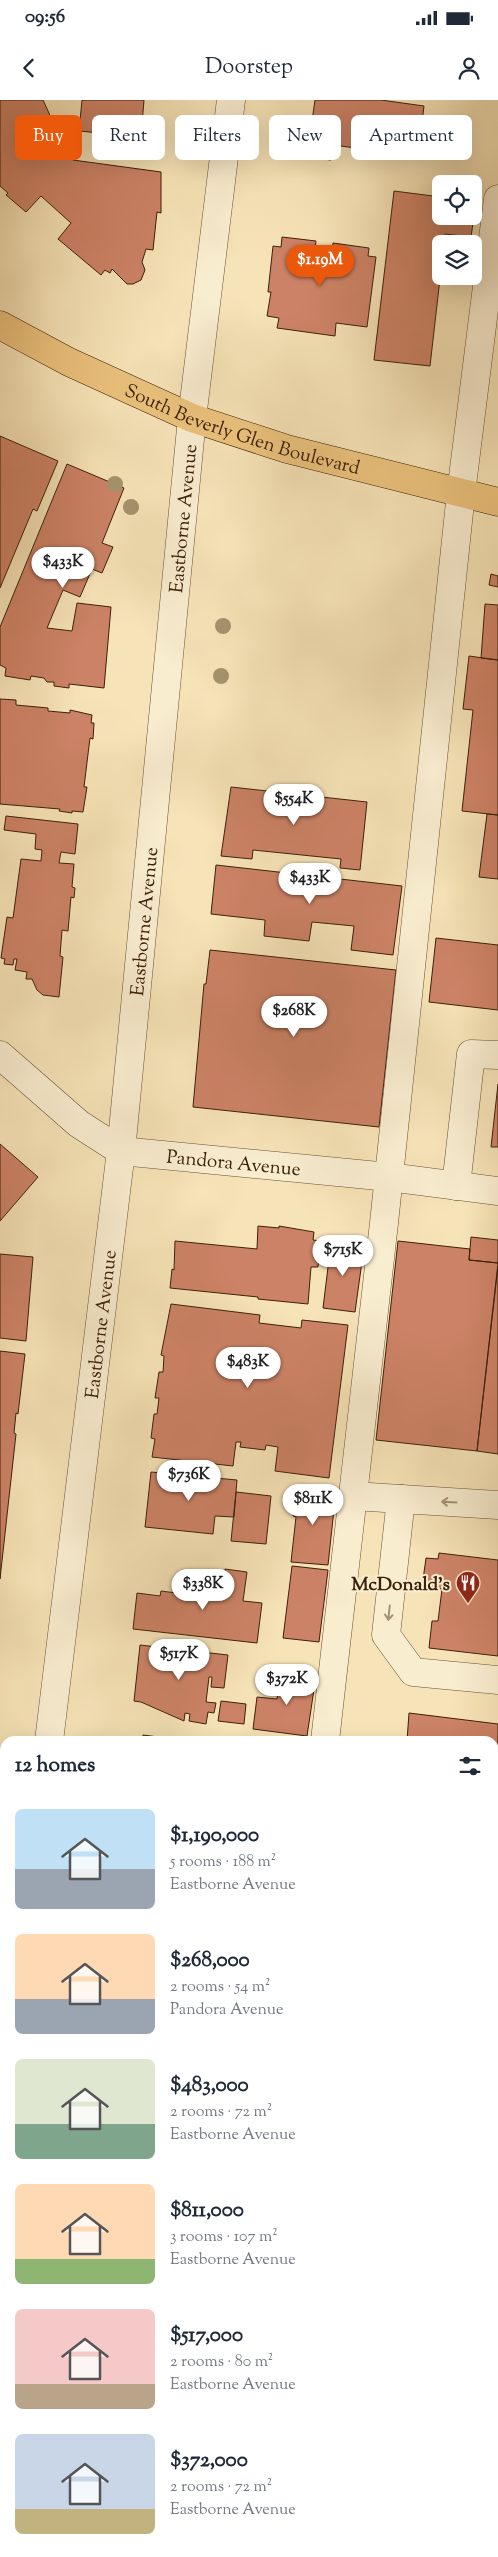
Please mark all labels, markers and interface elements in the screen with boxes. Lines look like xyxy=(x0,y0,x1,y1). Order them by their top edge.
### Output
text: 09:56 xyxy=(25,4,65,31)
text: Doorstep xyxy=(205,52,293,84)
icon: back xyxy=(15,54,43,82)
icon: person xyxy=(455,54,483,82)
chip: Buy xyxy=(15,115,82,160)
chip: Rent xyxy=(92,115,165,160)
chip: Filters xyxy=(175,115,259,160)
chip: New xyxy=(269,115,341,160)
chip: Apartment xyxy=(351,115,472,160)
map controls xyxy=(432,175,482,285)
button: locate xyxy=(432,175,482,225)
button: layers xyxy=(432,235,482,285)
pin: $1.19M xyxy=(279,244,361,287)
text: $1.19M xyxy=(297,249,343,272)
street label: South Beverly Glen Boulevard xyxy=(120,378,363,483)
street label: Eastborne Avenue xyxy=(164,443,205,594)
pin: $433K xyxy=(28,546,98,589)
text: $433K xyxy=(42,551,84,574)
pin: $554K xyxy=(259,784,329,826)
text: $554K xyxy=(274,788,314,811)
street label: Eastborne Avenue xyxy=(125,846,166,997)
pin: $433K xyxy=(275,862,345,905)
text: $433K xyxy=(289,867,331,890)
pin: $268K xyxy=(259,996,329,1038)
text: $268K xyxy=(272,1000,316,1023)
street label: Pandora Avenue xyxy=(165,1144,302,1184)
pin: $715K xyxy=(308,1234,378,1277)
text: $715K xyxy=(323,1239,363,1262)
street label: Eastborne Avenue xyxy=(80,1248,125,1400)
pin: $483K xyxy=(213,1346,283,1389)
text: $483K xyxy=(227,1351,269,1374)
pin: $736K xyxy=(154,1460,224,1502)
text: $736K xyxy=(168,1464,210,1487)
pin: $811K xyxy=(278,1484,348,1526)
text: $811K xyxy=(294,1488,333,1511)
one-way arrow xyxy=(442,1498,458,1507)
pin: $338K xyxy=(168,1568,238,1611)
restaurant icon: McDonald's xyxy=(455,1570,481,1604)
place label: McDonald's xyxy=(351,1572,451,1599)
text: $338K xyxy=(182,1573,224,1596)
one-way arrow xyxy=(384,1605,394,1621)
pin: $517K xyxy=(144,1638,214,1681)
text: $517K xyxy=(159,1643,199,1666)
pin: $372K xyxy=(252,1664,322,1706)
text: $372K xyxy=(266,1668,308,1691)
text: 12 homes xyxy=(15,1751,95,1781)
icon: filters xyxy=(456,1752,484,1780)
text: $1,190,000 xyxy=(170,1821,259,1851)
icon: home xyxy=(55,1829,115,1889)
text: 5 rooms · 188 m² xyxy=(170,1851,276,1874)
text: Eastborne Avenue xyxy=(170,1874,296,1897)
text: $268,000 xyxy=(170,1946,250,1976)
icon: home xyxy=(55,1954,115,2014)
text: 2 rooms · 54 m² xyxy=(170,1976,270,1999)
text: Pandora Avenue xyxy=(170,1999,283,2022)
text: $483,000 xyxy=(170,2071,249,2101)
icon: home xyxy=(55,2079,115,2139)
text: 2 rooms · 72 m² xyxy=(170,2101,272,2124)
text: Eastborne Avenue xyxy=(170,2124,296,2147)
text: $811,000 xyxy=(170,2196,244,2226)
icon: home xyxy=(55,2204,115,2264)
text: 3 rooms · 107 m² xyxy=(170,2226,278,2249)
text: Eastborne Avenue xyxy=(170,2249,296,2272)
text: $517,000 xyxy=(170,2321,243,2351)
icon: home xyxy=(55,2329,115,2389)
text: 2 rooms · 80 m² xyxy=(170,2351,273,2374)
text: Eastborne Avenue xyxy=(170,2374,296,2397)
text: $372,000 xyxy=(170,2446,248,2476)
icon: home xyxy=(55,2454,115,2514)
text: 2 rooms · 72 m² xyxy=(170,2476,272,2499)
text: Eastborne Avenue xyxy=(170,2499,296,2522)

